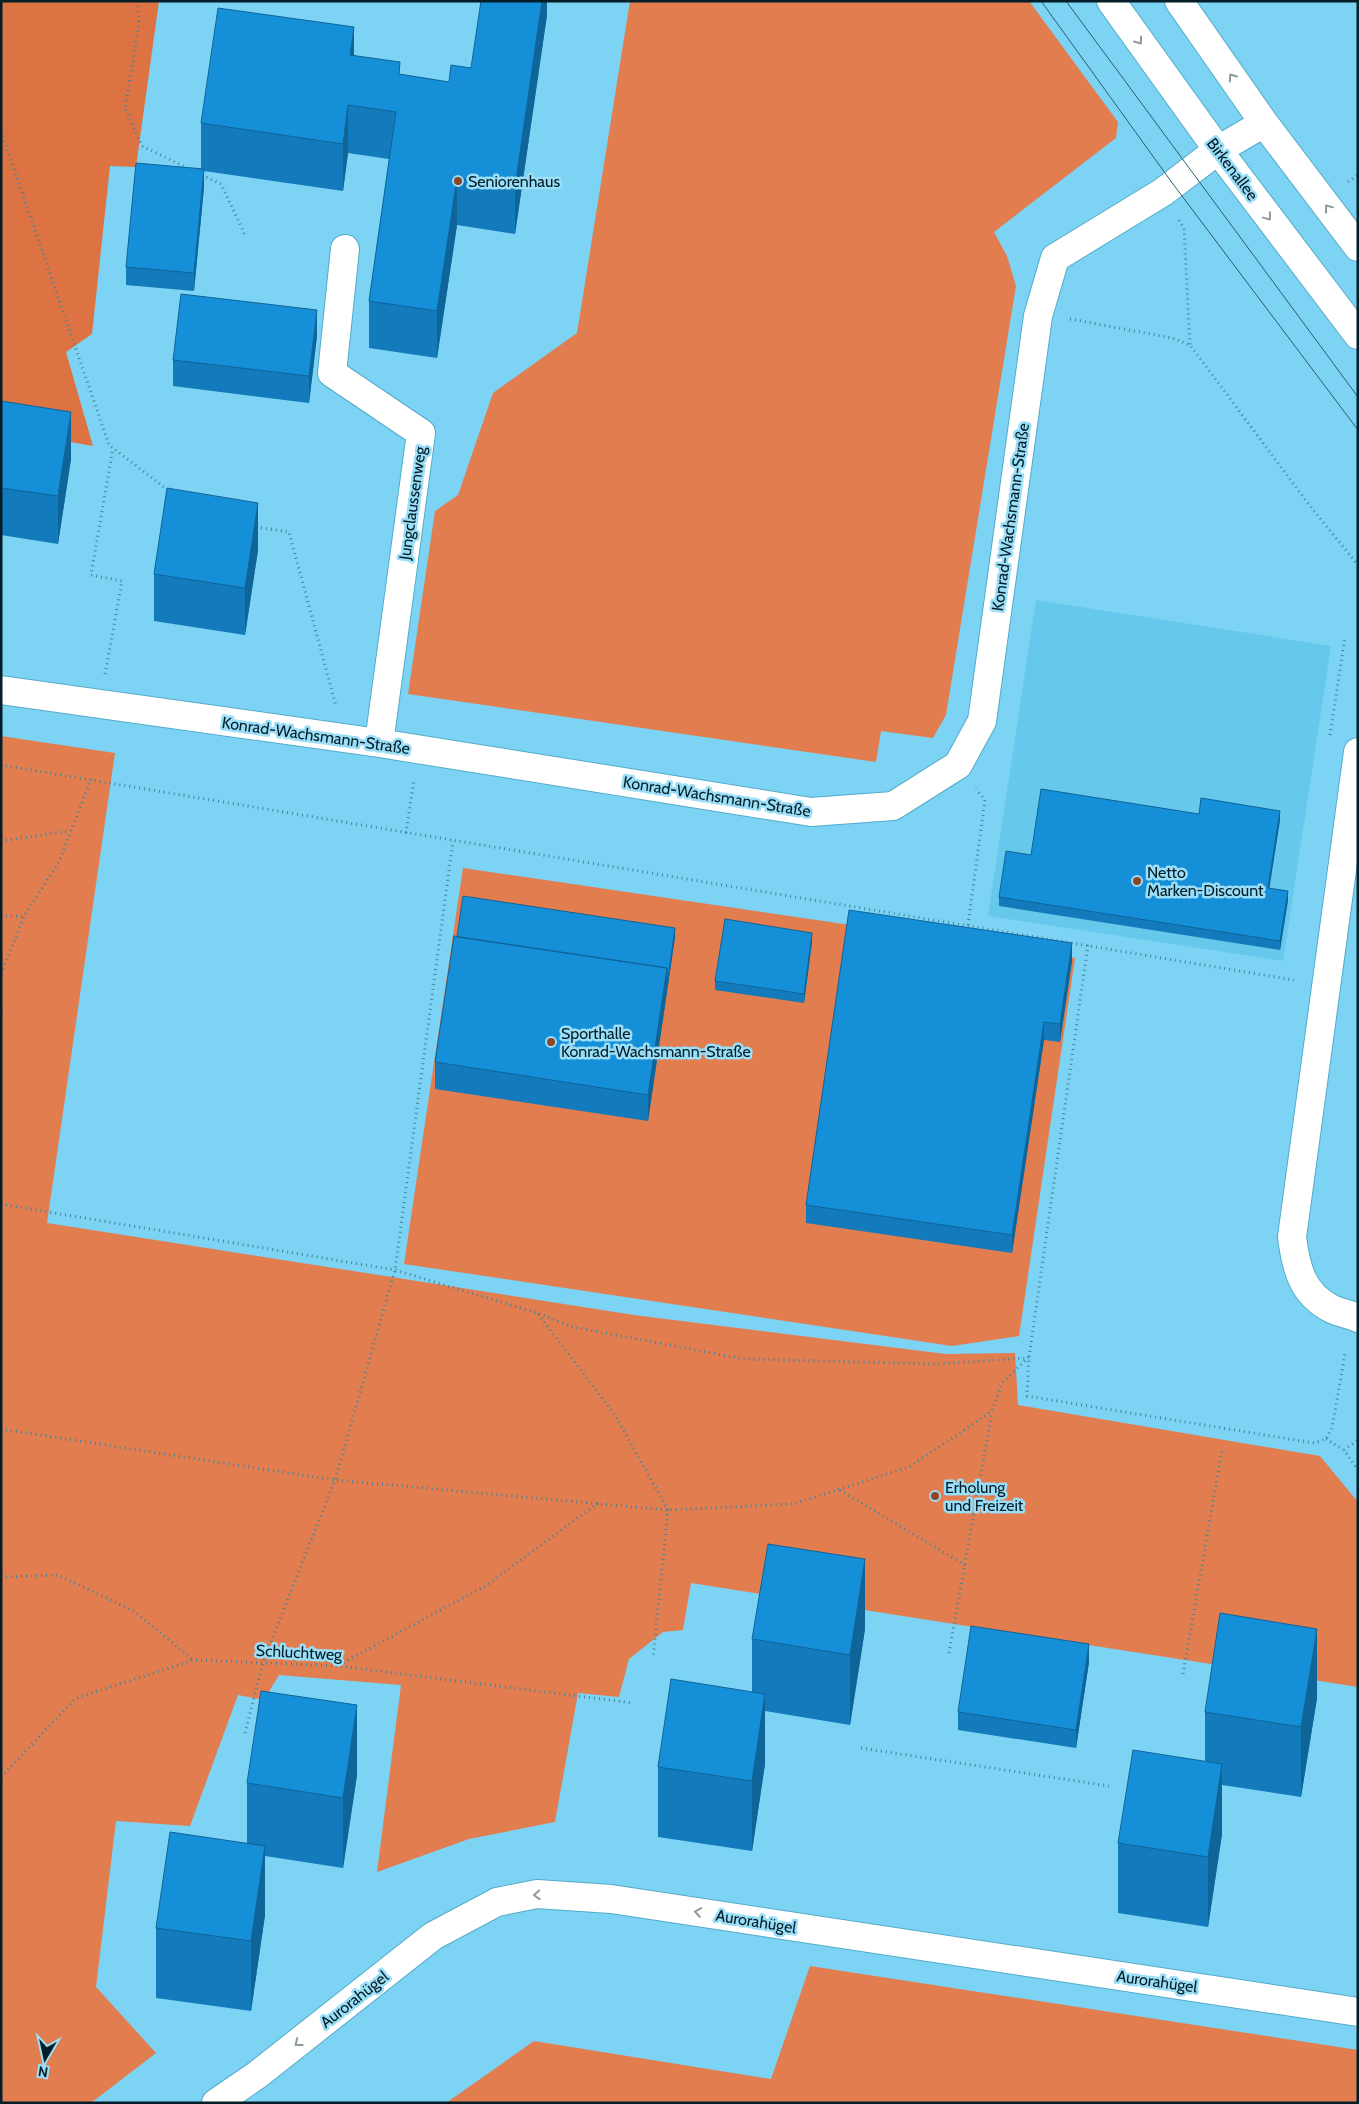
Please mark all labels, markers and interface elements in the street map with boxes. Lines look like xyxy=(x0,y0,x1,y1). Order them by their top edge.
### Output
one-way arrow xyxy=(1133,35,1142,45)
one-way arrow xyxy=(1229,74,1238,83)
street label: Birkenallee xyxy=(1203,134,1262,204)
place label: Seniorenhaus xyxy=(468,172,560,191)
marker: Seniorenhaus xyxy=(452,175,464,187)
one-way arrow xyxy=(1326,205,1334,214)
one-way arrow xyxy=(1263,211,1271,220)
street label: Konrad-Wachsmann-Straße xyxy=(988,422,1033,612)
street label: Jungclaussenweg xyxy=(395,444,430,562)
street label: Konrad-Wachsmann-Straße xyxy=(221,713,411,758)
street label: Konrad-Wachsmann-Straße xyxy=(622,772,812,821)
place label: Netto Marken-Discount xyxy=(1147,863,1264,900)
marker: Netto Marken-Discount xyxy=(1131,875,1143,887)
place label: Sporthalle Konrad-Wachsmann-Straße xyxy=(561,1024,751,1061)
marker: Sporthalle Konrad-Wachsmann-Straße xyxy=(545,1036,557,1048)
place label: Erholung und Freizeit xyxy=(945,1478,1024,1515)
marker: Erholung und Freizeit xyxy=(929,1490,941,1502)
street label: Schluchtweg xyxy=(255,1641,344,1664)
one-way arrow xyxy=(533,1890,541,1901)
street label: Aurorahügel xyxy=(714,1906,798,1937)
one-way arrow xyxy=(694,1908,703,1918)
street label: Aurorahügel xyxy=(1115,1966,1199,1997)
street label: Aurorahügel xyxy=(316,1967,392,2032)
north arrow xyxy=(20,2034,70,2084)
one-way arrow xyxy=(295,2037,304,2046)
text: N xyxy=(37,2062,49,2082)

